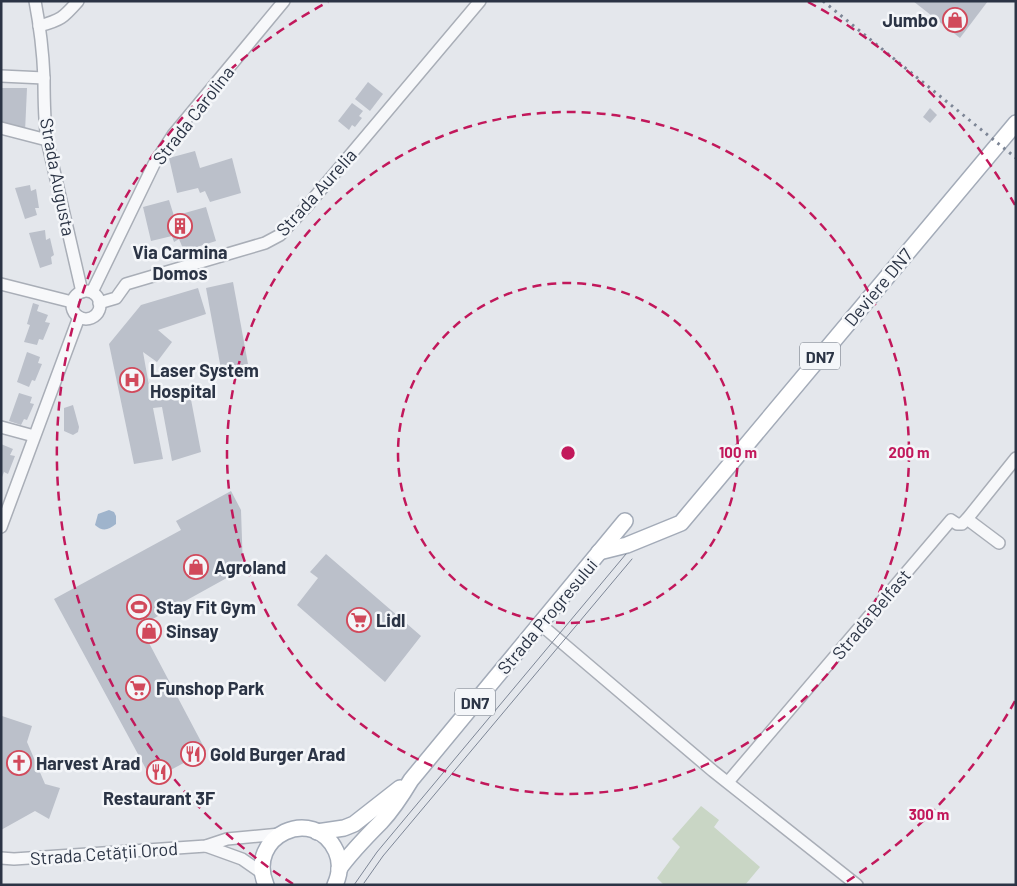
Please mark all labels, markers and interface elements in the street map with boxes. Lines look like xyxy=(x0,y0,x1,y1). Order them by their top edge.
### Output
shop icon: Jumbo xyxy=(942,7,968,33)
place label: Jumbo xyxy=(883,9,938,31)
street label: Strada Carolina xyxy=(148,61,238,169)
street label: Strada Augusta xyxy=(36,116,80,238)
street label: Strada Aurelia xyxy=(271,144,361,240)
building icon: Via Carmina Domos xyxy=(167,213,193,239)
place label: Via Carmina Domos xyxy=(132,241,228,284)
street label: Deviere DN7 xyxy=(839,243,917,330)
road number: DN7 xyxy=(800,342,840,370)
place label: Laser System Hospital xyxy=(150,359,259,402)
hospital icon: Laser System Hospital xyxy=(119,367,145,393)
text: 100 m xyxy=(719,443,757,461)
text: 200 m xyxy=(888,443,930,461)
centre of rings xyxy=(559,444,577,462)
shop icon: Agroland xyxy=(183,554,209,580)
street label: Strada Progresului xyxy=(492,554,602,678)
place label: Agroland xyxy=(214,556,286,578)
street label: Strada Belfast xyxy=(827,564,915,664)
sports icon: Stay Fit Gym xyxy=(126,594,152,620)
place label: Stay Fit Gym xyxy=(156,596,256,618)
supermarket icon: Lidl xyxy=(346,607,372,633)
place label: Lidl xyxy=(376,609,405,631)
shop icon: Sinsay xyxy=(136,618,162,644)
place label: Sinsay xyxy=(166,620,219,642)
supermarket icon: Funshop Park xyxy=(125,675,151,701)
place label: Funshop Park xyxy=(156,677,265,699)
road number: DN7 xyxy=(455,689,495,716)
restaurant icon: Gold Burger Arad xyxy=(180,741,206,767)
place label: Gold Burger Arad xyxy=(210,743,345,765)
church icon: Harvest Arad xyxy=(6,750,32,776)
place label: Harvest Arad xyxy=(36,752,140,774)
restaurant icon: Restaurant 3F xyxy=(146,759,172,785)
place label: Restaurant 3F xyxy=(103,787,215,809)
text: 300 m xyxy=(909,805,949,823)
street label: Strada Cetății Orod xyxy=(29,837,179,869)

